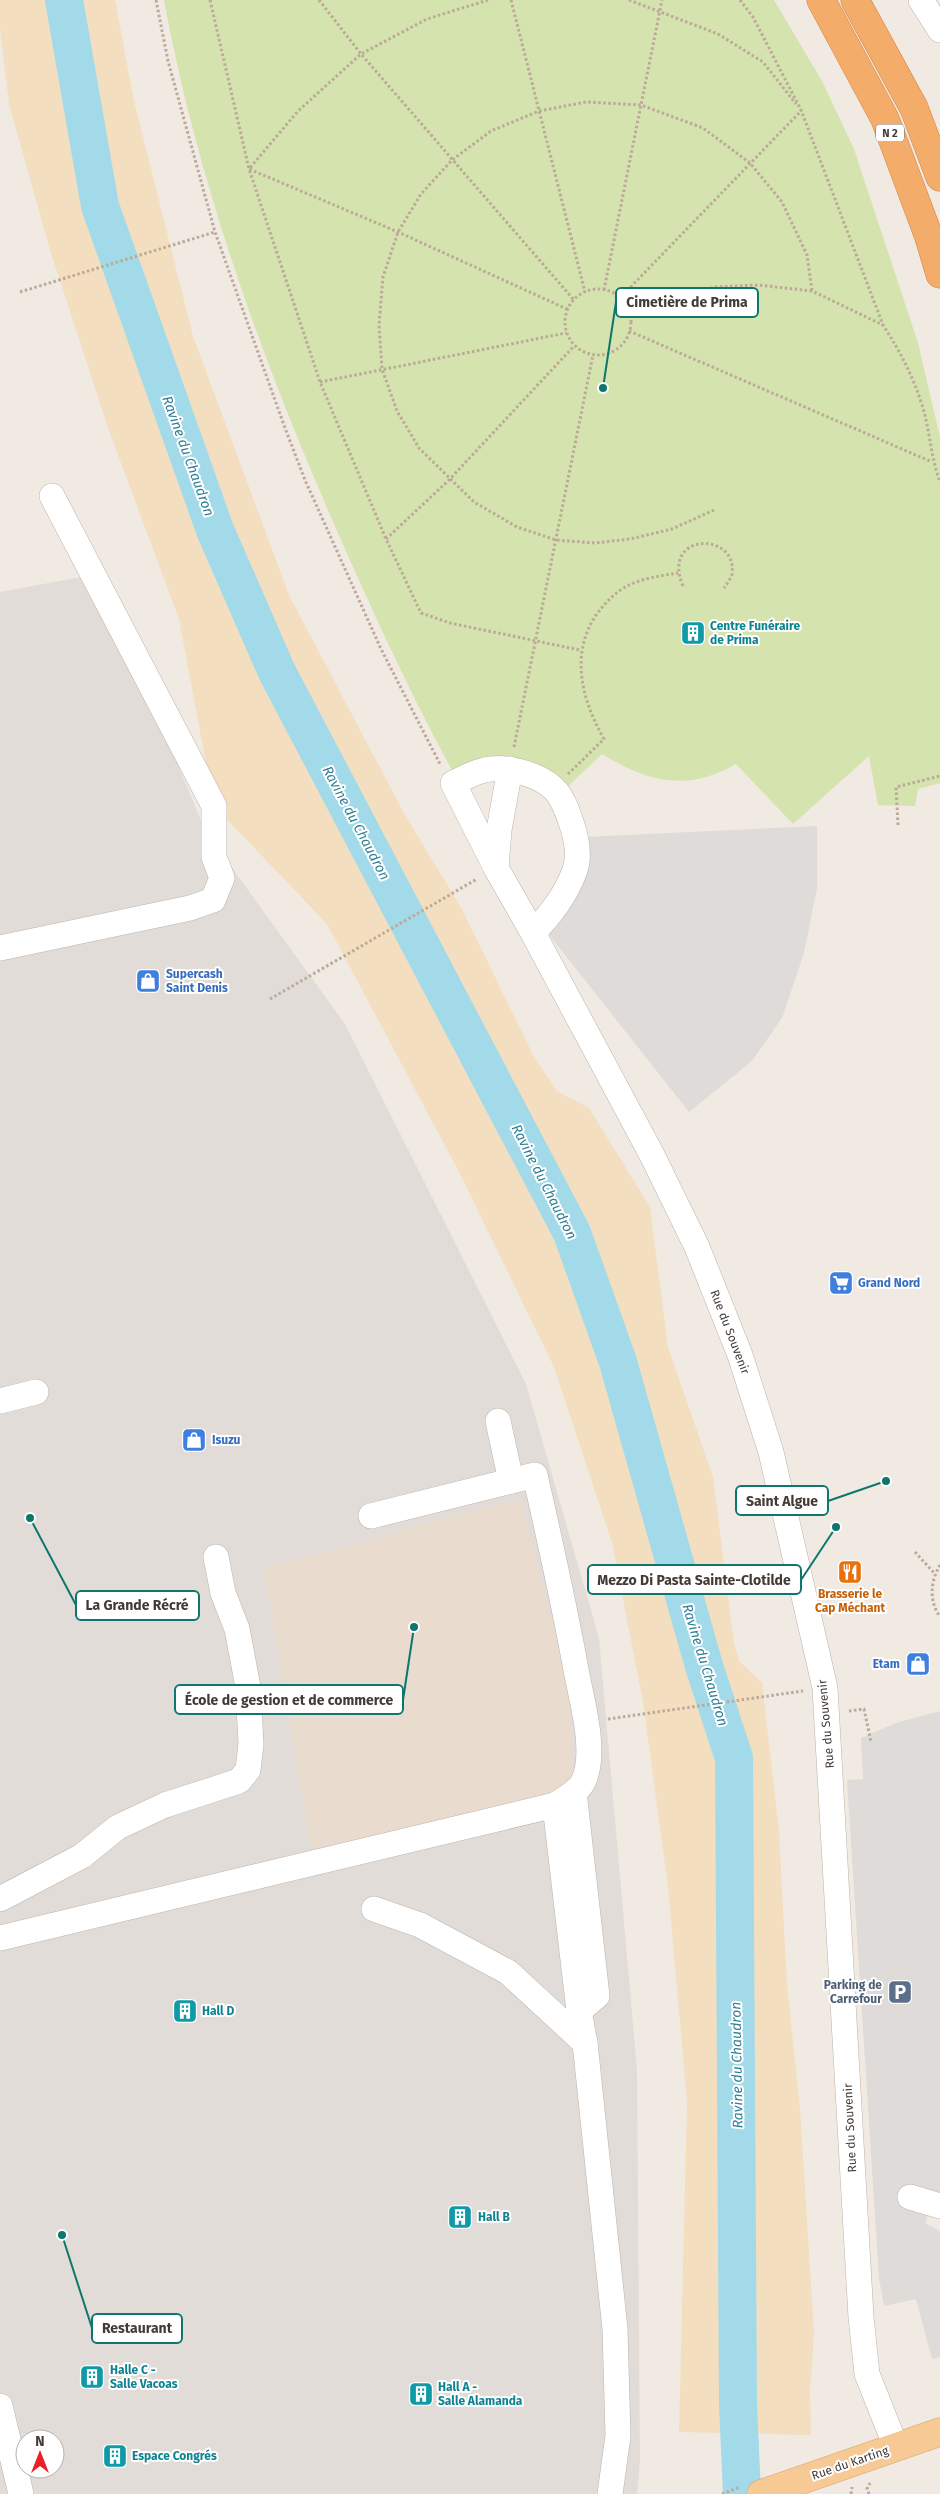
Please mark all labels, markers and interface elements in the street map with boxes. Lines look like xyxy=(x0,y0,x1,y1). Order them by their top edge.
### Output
road number: N 2 xyxy=(876,125,904,142)
callout: Cimetière de Prima xyxy=(616,288,758,317)
text: Cimetière de Prima xyxy=(626,294,748,311)
water label: Ravine du Chaudron xyxy=(158,394,218,518)
place label: Centre Funéraire de Prima xyxy=(710,619,800,647)
building icon: Centre Funéraire de Prima xyxy=(680,620,706,646)
water label: Ravine du Chaudron xyxy=(319,763,393,883)
place label: Supercash Saint Denis xyxy=(166,967,228,995)
shop icon: Supercash Saint Denis xyxy=(135,968,161,994)
water label: Ravine du Chaudron xyxy=(508,1122,580,1242)
supermarket icon: Grand Nord xyxy=(828,1270,854,1296)
place label: Grand Nord xyxy=(858,1276,920,1290)
street label: Rue du Souvenir xyxy=(707,1288,753,1377)
shop icon: Isuzu xyxy=(181,1427,207,1453)
place label: Isuzu xyxy=(212,1433,241,1447)
callout: Saint Algue xyxy=(736,1486,828,1515)
text: Saint Algue xyxy=(746,1493,818,1510)
restaurant icon: Brasserie le Cap Méchant xyxy=(837,1559,863,1585)
callout: Mezzo Di Pasta Sainte-Clotilde xyxy=(588,1565,801,1594)
text: Mezzo Di Pasta Sainte-Clotilde xyxy=(597,1572,791,1589)
place label: Brasserie le Cap Méchant xyxy=(815,1587,885,1615)
callout: La Grande Récré xyxy=(76,1591,199,1620)
text: La Grande Récré xyxy=(85,1597,189,1614)
water label: Ravine du Chaudron xyxy=(678,1602,732,1728)
shop icon: Etam xyxy=(905,1651,931,1677)
place label: Etam xyxy=(873,1657,900,1671)
street label: Rue du Souvenir xyxy=(815,1679,837,1769)
callout: École de gestion et de commerce xyxy=(175,1685,403,1714)
text: École de gestion et de commerce xyxy=(185,1691,393,1709)
place label: Parking de Carrefour xyxy=(824,1978,882,2006)
parking icon: Parking de Carrefour xyxy=(887,1979,913,2005)
building icon: Hall D xyxy=(172,1998,198,2024)
water label: Ravine du Chaudron xyxy=(727,2001,747,2129)
place label: Hall D xyxy=(202,2004,234,2018)
street label: Rue du Souvenir xyxy=(841,2083,859,2173)
building icon: Hall B xyxy=(447,2204,473,2230)
place label: Hall B xyxy=(478,2210,510,2224)
callout: Restaurant xyxy=(92,2314,182,2343)
text: Restaurant xyxy=(102,2320,173,2337)
place label: Halle C - Salle Vacoas xyxy=(110,2363,178,2391)
building icon: Halle C - Salle Vacoas xyxy=(79,2364,105,2390)
place label: Hall A - Salle Alamanda xyxy=(438,2380,523,2408)
building icon: Hall A - Salle Alamanda xyxy=(408,2381,434,2407)
north arrow xyxy=(15,2429,65,2479)
text: N xyxy=(35,2433,45,2450)
building icon: Espace Congrés xyxy=(102,2443,128,2469)
street label: Rue du Karting xyxy=(810,2443,891,2483)
place label: Espace Congrés xyxy=(132,2449,217,2463)

